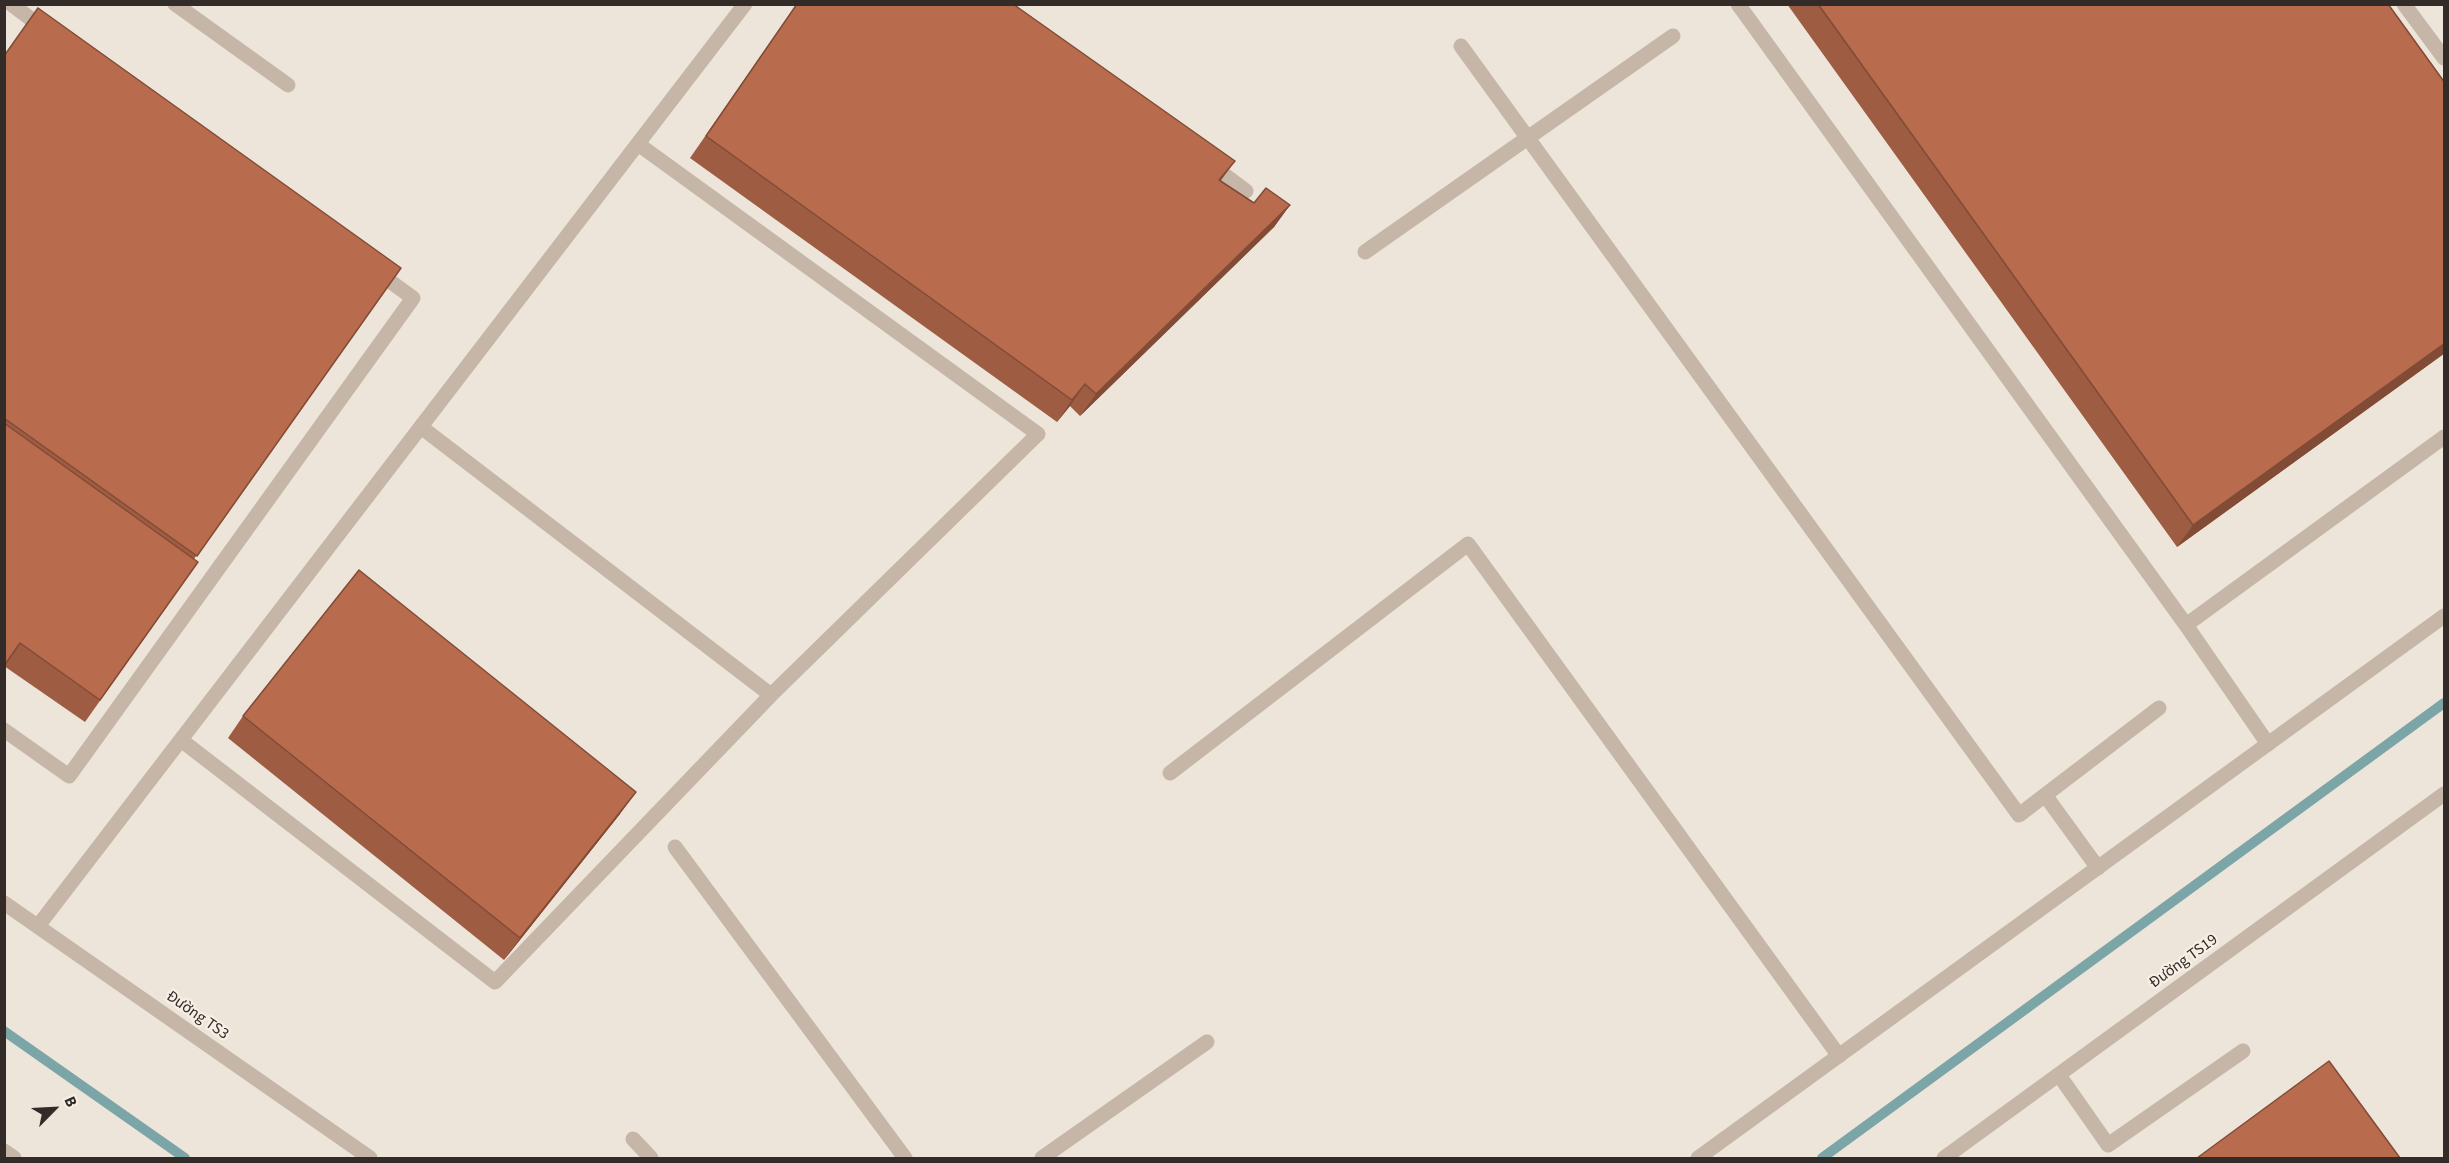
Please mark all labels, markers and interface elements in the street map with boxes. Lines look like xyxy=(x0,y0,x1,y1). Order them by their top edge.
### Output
street label: Đường TS19 xyxy=(2146,931,2222,993)
street label: Đường TS3 xyxy=(162,987,232,1045)
north arrow xyxy=(24,1079,84,1139)
text: B xyxy=(58,1093,82,1111)

